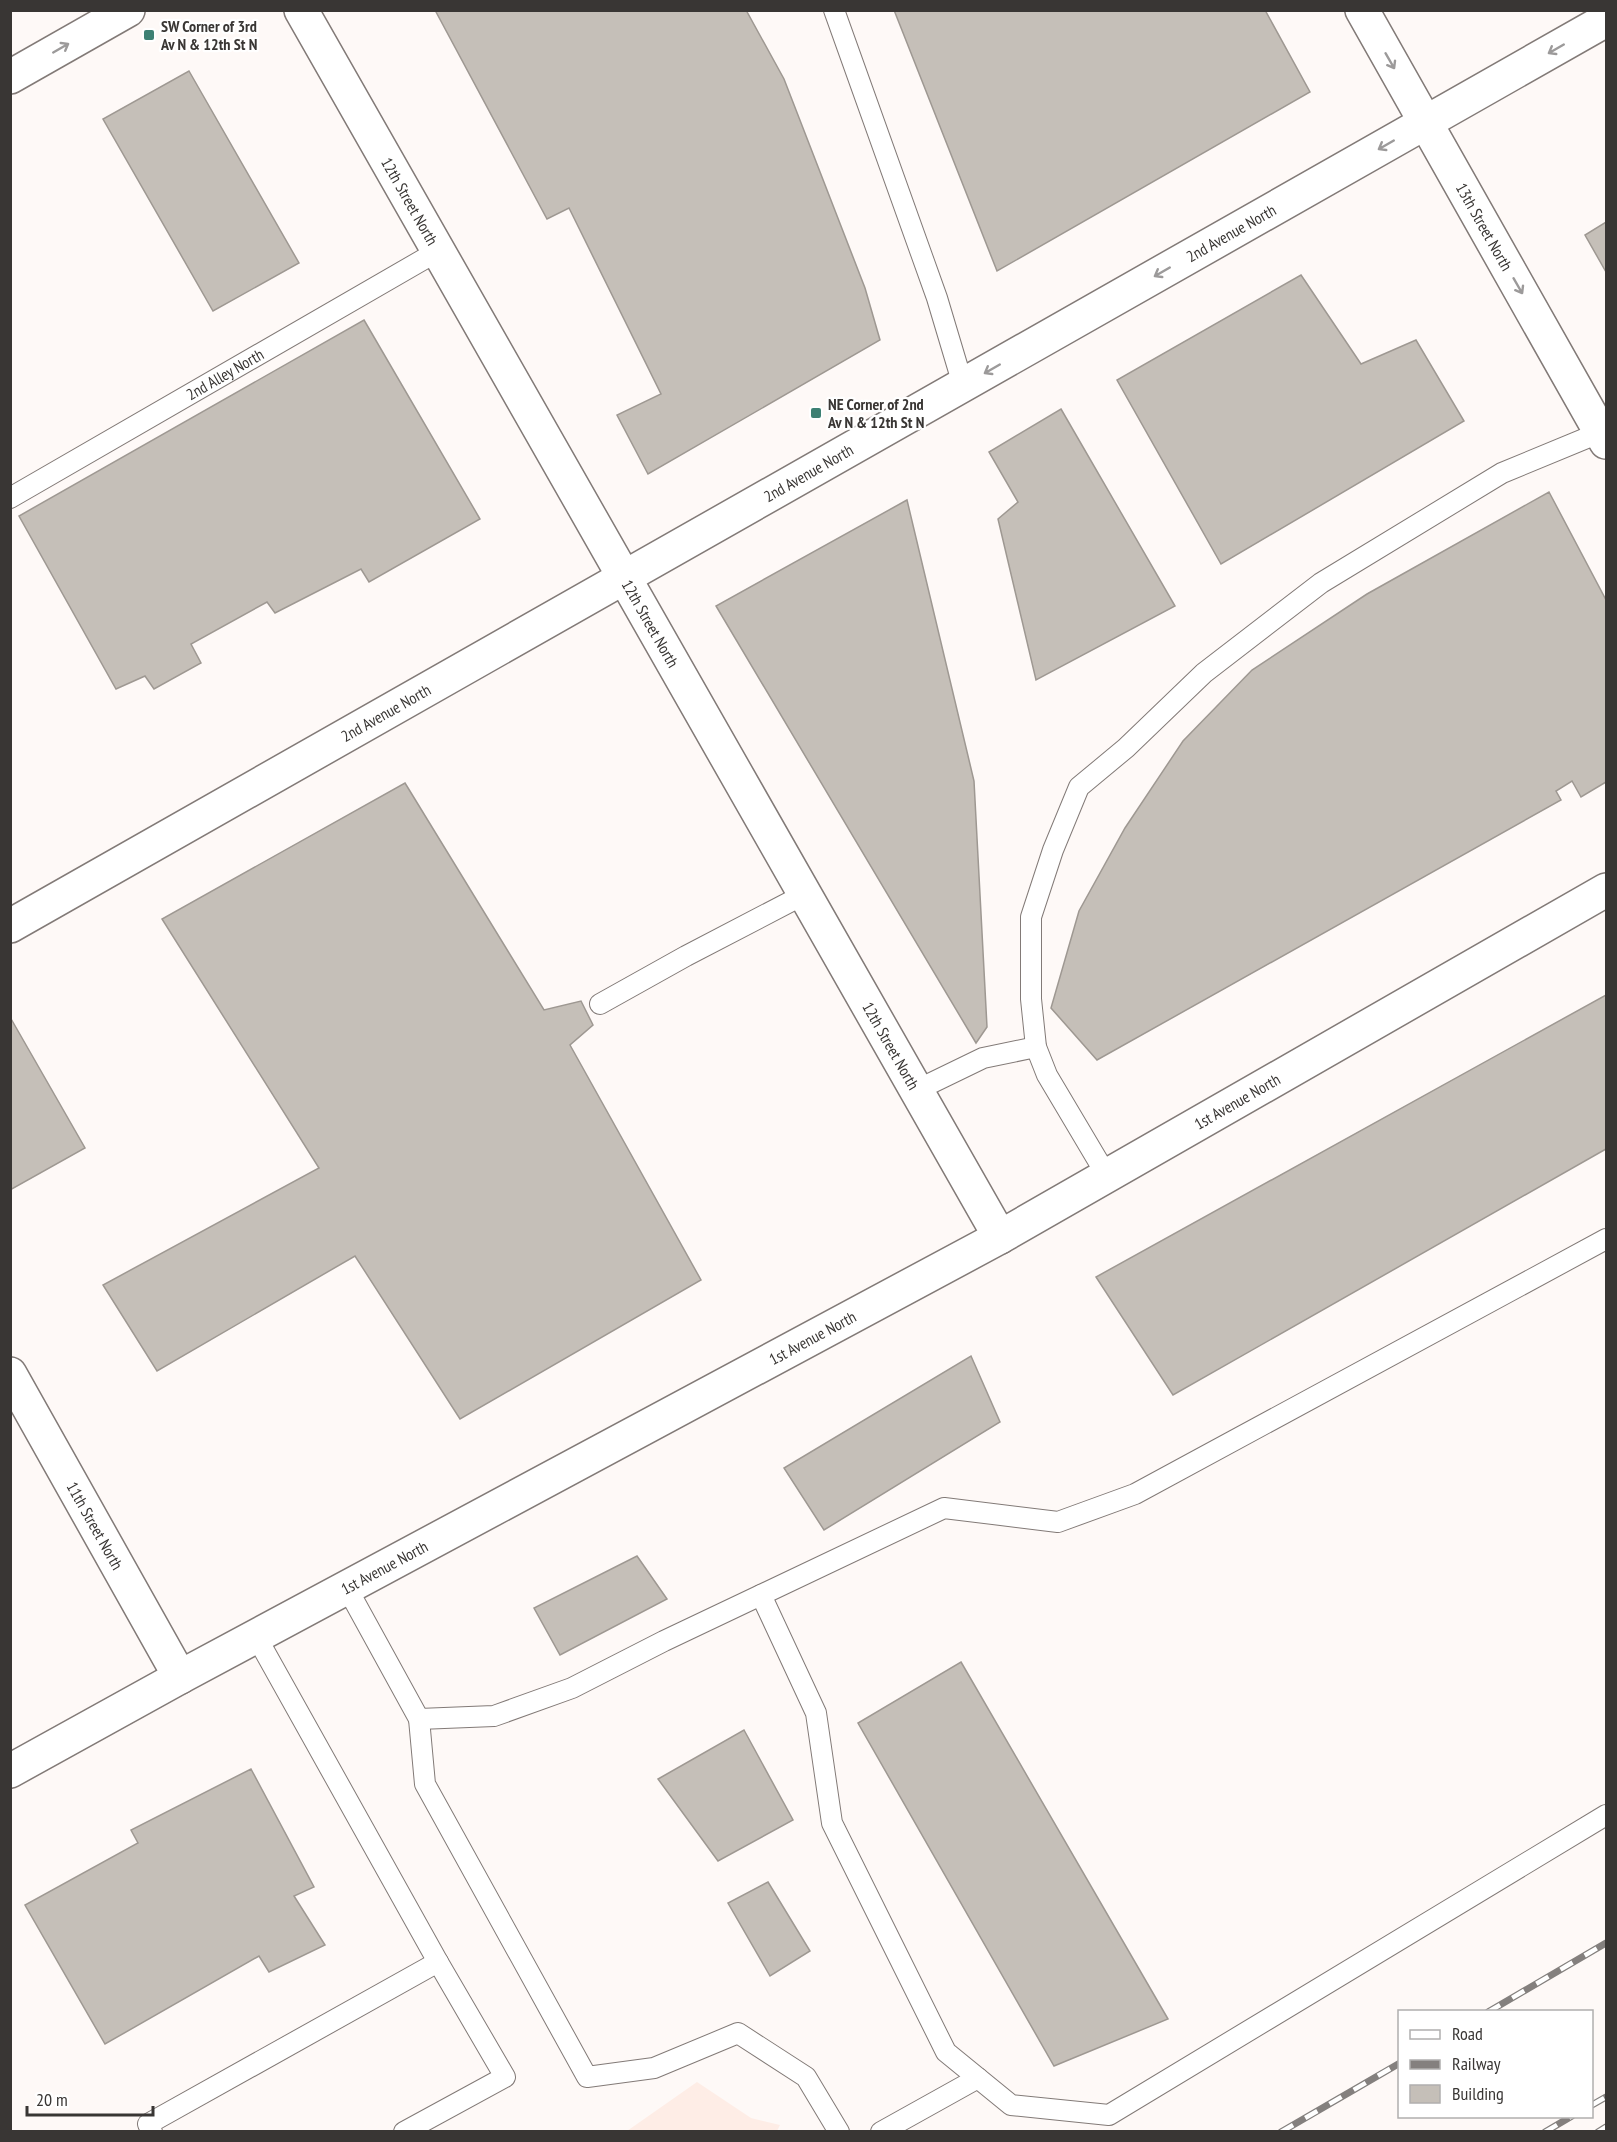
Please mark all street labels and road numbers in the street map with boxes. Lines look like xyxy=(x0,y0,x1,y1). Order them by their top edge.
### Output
street label: 12th Street North xyxy=(377,154,443,249)
street label: 13th Street North xyxy=(1452,179,1517,274)
street label: 2nd Avenue North xyxy=(1183,200,1279,266)
street label: 2nd Alley North xyxy=(182,344,267,404)
street label: 2nd Avenue North xyxy=(760,439,857,506)
street label: 12th Street North xyxy=(618,576,683,671)
street label: 2nd Avenue North xyxy=(337,679,434,746)
street label: 12th Street North xyxy=(858,998,924,1093)
street label: 1st Avenue North xyxy=(1191,1069,1284,1134)
street label: 1st Avenue North xyxy=(766,1306,859,1369)
street label: 11th Street North xyxy=(63,1478,128,1573)
street label: 1st Avenue North xyxy=(337,1536,431,1599)

